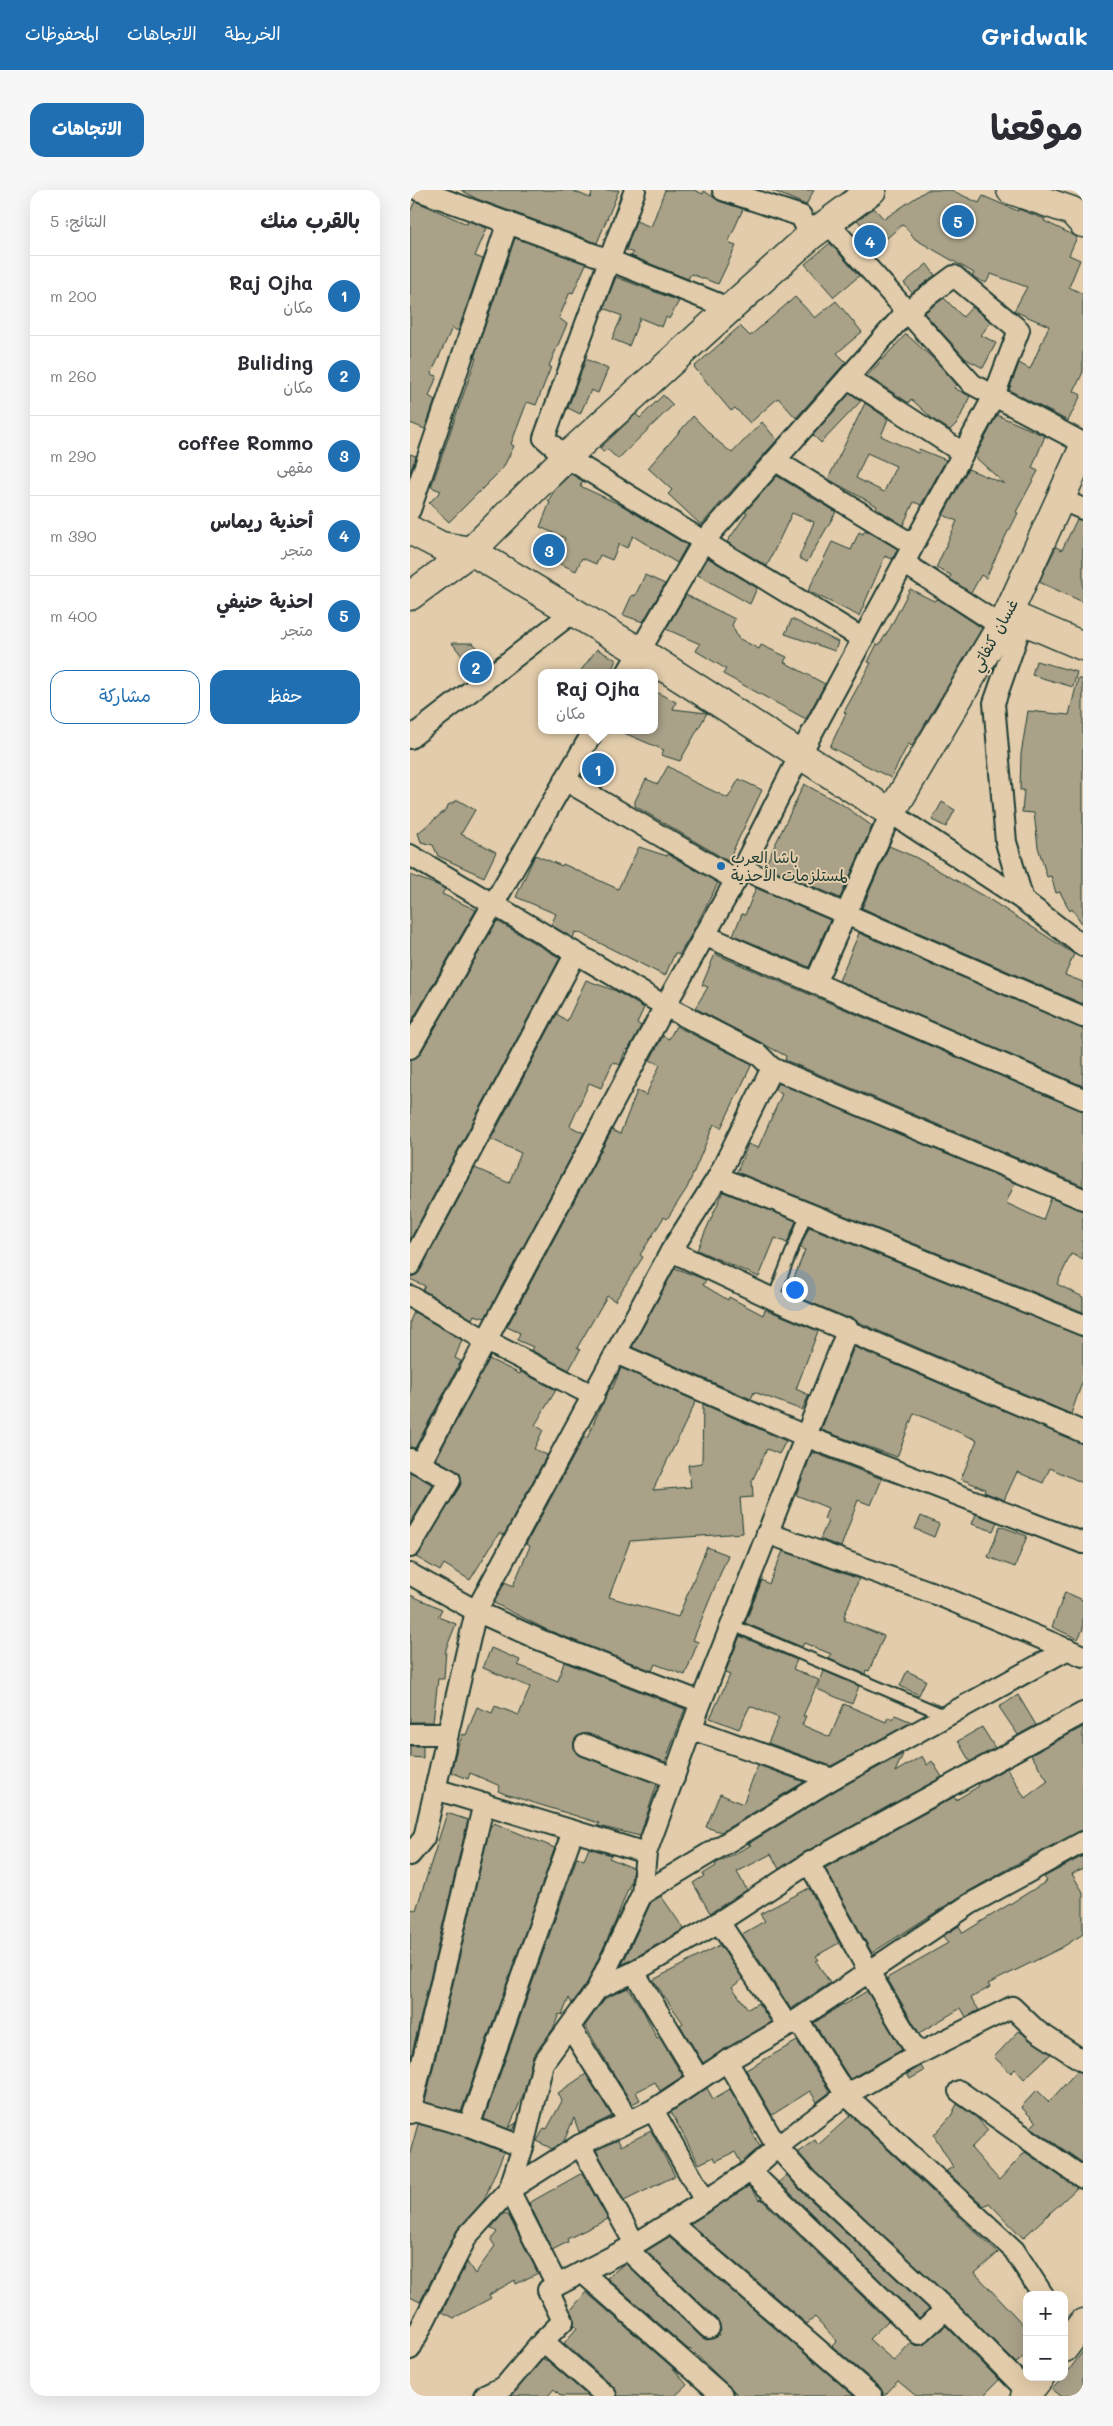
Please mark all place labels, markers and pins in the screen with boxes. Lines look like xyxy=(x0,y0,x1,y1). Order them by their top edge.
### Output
pin: 5 xyxy=(942,202,974,240)
pin: 4 xyxy=(854,222,886,260)
pin: 3 xyxy=(533,531,565,569)
pin: 2 xyxy=(460,648,492,686)
pin: 1 xyxy=(582,750,614,788)
place label: باشا العرب لمستلزمات الأحذية xyxy=(731,846,848,885)
marker: باشا العرب لمستلزمات الأحذية xyxy=(715,860,727,872)

